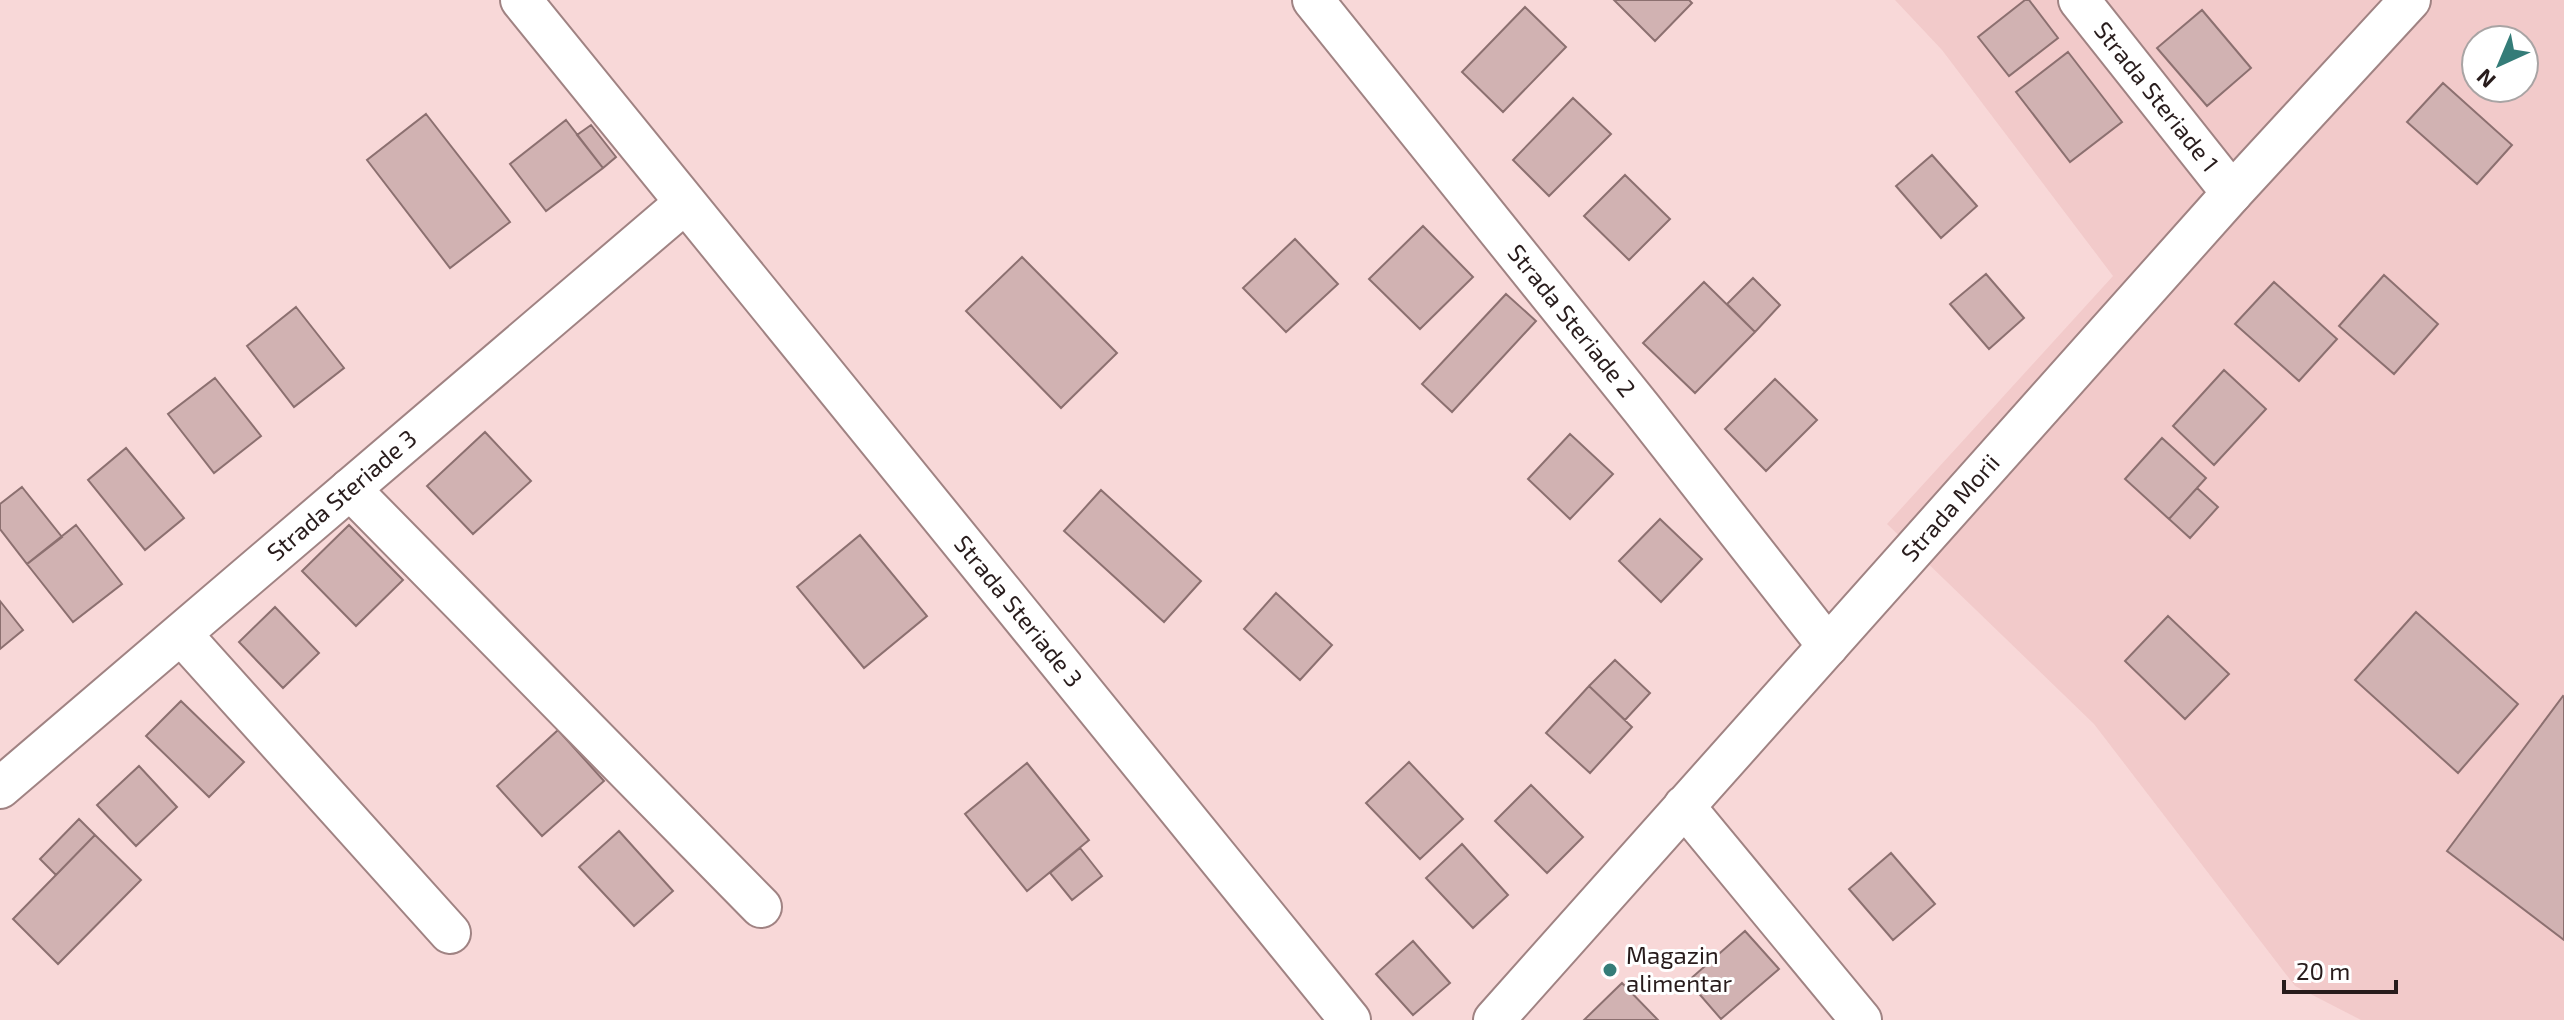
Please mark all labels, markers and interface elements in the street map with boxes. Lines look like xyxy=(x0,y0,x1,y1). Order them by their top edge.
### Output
street label: Strada Steriade 1 xyxy=(2089,15,2226,177)
north arrow xyxy=(2460,24,2540,104)
text: N xyxy=(2471,64,2500,94)
street label: Strada Steriade 2 xyxy=(1502,238,1642,402)
street label: Strada Steriade 3 xyxy=(261,423,422,566)
street label: Strada Morii xyxy=(1894,448,2005,567)
street label: Strada Steriade 3 xyxy=(949,529,1089,692)
place label: Magazin alimentar xyxy=(1626,940,1732,997)
scale bar xyxy=(2284,944,2396,994)
text: 20 m xyxy=(2296,956,2350,985)
marker: Magazin alimentar xyxy=(1601,961,1619,979)

